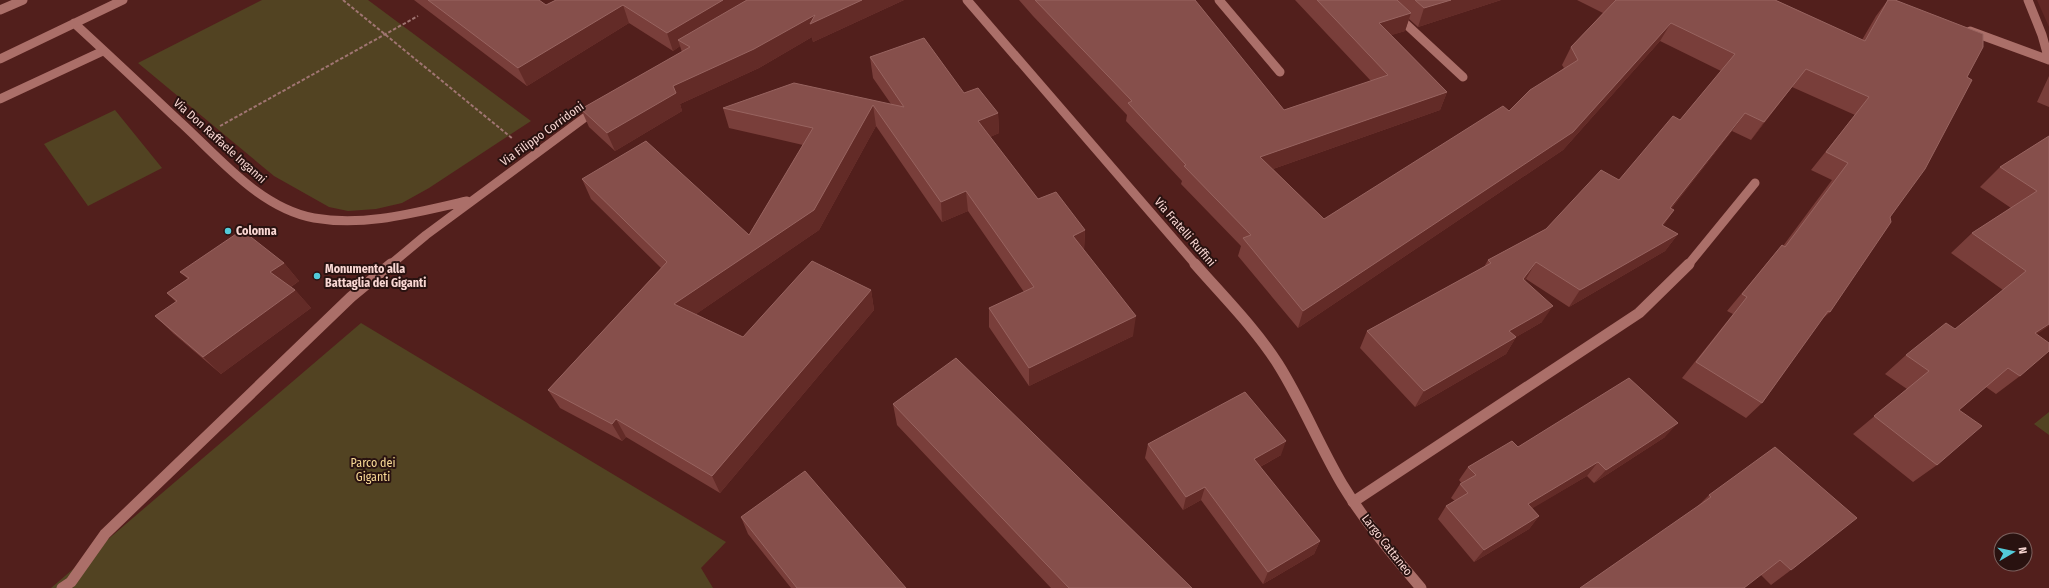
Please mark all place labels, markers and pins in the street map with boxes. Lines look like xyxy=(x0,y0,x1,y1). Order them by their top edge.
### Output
place label: Colonna xyxy=(236,224,277,238)
marker: Colonna xyxy=(223,226,233,236)
place label: Monumento alla Battaglia dei Giganti xyxy=(325,262,426,290)
marker: Monumento alla Battaglia dei Giganti xyxy=(312,271,322,281)

